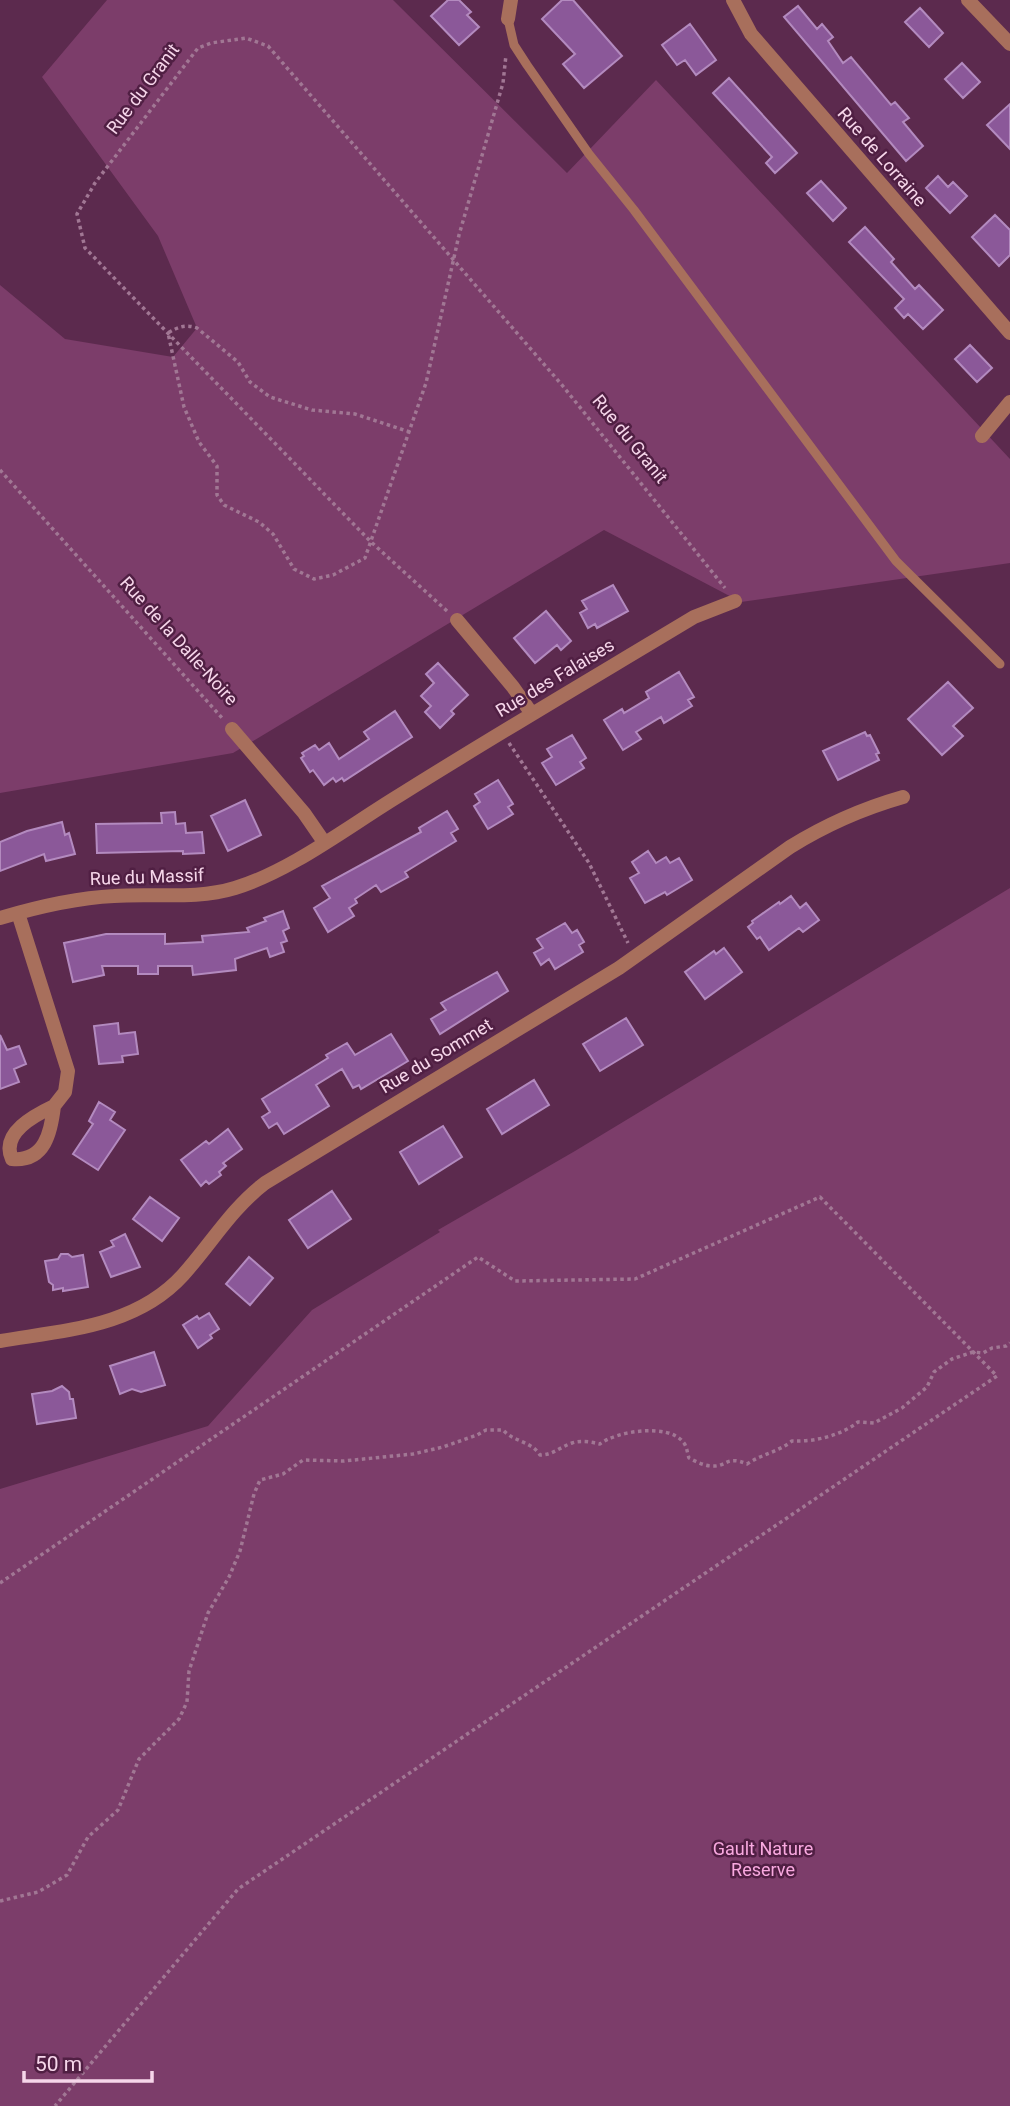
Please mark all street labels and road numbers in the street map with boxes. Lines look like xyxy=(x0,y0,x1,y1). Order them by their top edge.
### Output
street label: Rue du Granit xyxy=(102,39,183,138)
street label: Rue de Lorraine xyxy=(834,103,931,211)
street label: Rue du Granit xyxy=(588,390,672,487)
street label: Rue de la Dalle-Noire xyxy=(116,572,243,709)
street label: Rue des Falaises xyxy=(492,634,618,721)
street label: Rue du Massif xyxy=(90,864,205,889)
street label: Rue du Sommet xyxy=(376,1014,496,1097)

